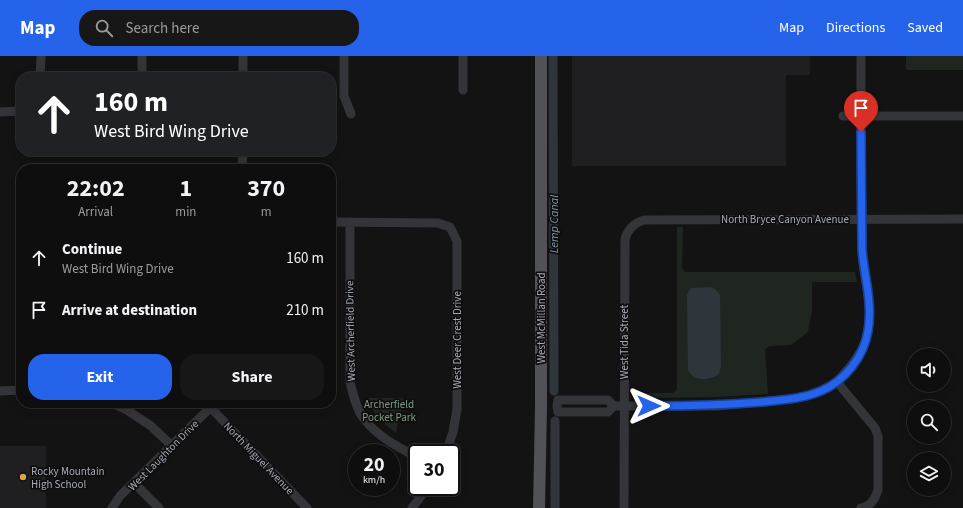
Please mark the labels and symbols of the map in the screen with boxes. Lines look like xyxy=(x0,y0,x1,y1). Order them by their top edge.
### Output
pin xyxy=(844,91,878,132)
water label: Lemp Canal xyxy=(546,195,563,253)
street label: North Bryce Canyon Avenue xyxy=(721,212,849,227)
street label: West McMillan Road xyxy=(534,272,549,364)
street label: West Archerfield Drive xyxy=(342,280,359,381)
street label: West Deer Crest Drive xyxy=(450,291,465,389)
street label: West Tida Street xyxy=(617,305,632,379)
position arrow xyxy=(628,385,670,427)
park label: Archerfield Pocket Park xyxy=(362,397,417,425)
street label: West Laughton Drive xyxy=(125,416,202,494)
street label: North Miguel Avenue xyxy=(220,419,298,498)
speed limit sign: 30 xyxy=(408,444,460,496)
place label: Rocky Mountain High School xyxy=(31,464,105,492)
marker: Rocky Mountain High School xyxy=(18,472,28,482)

